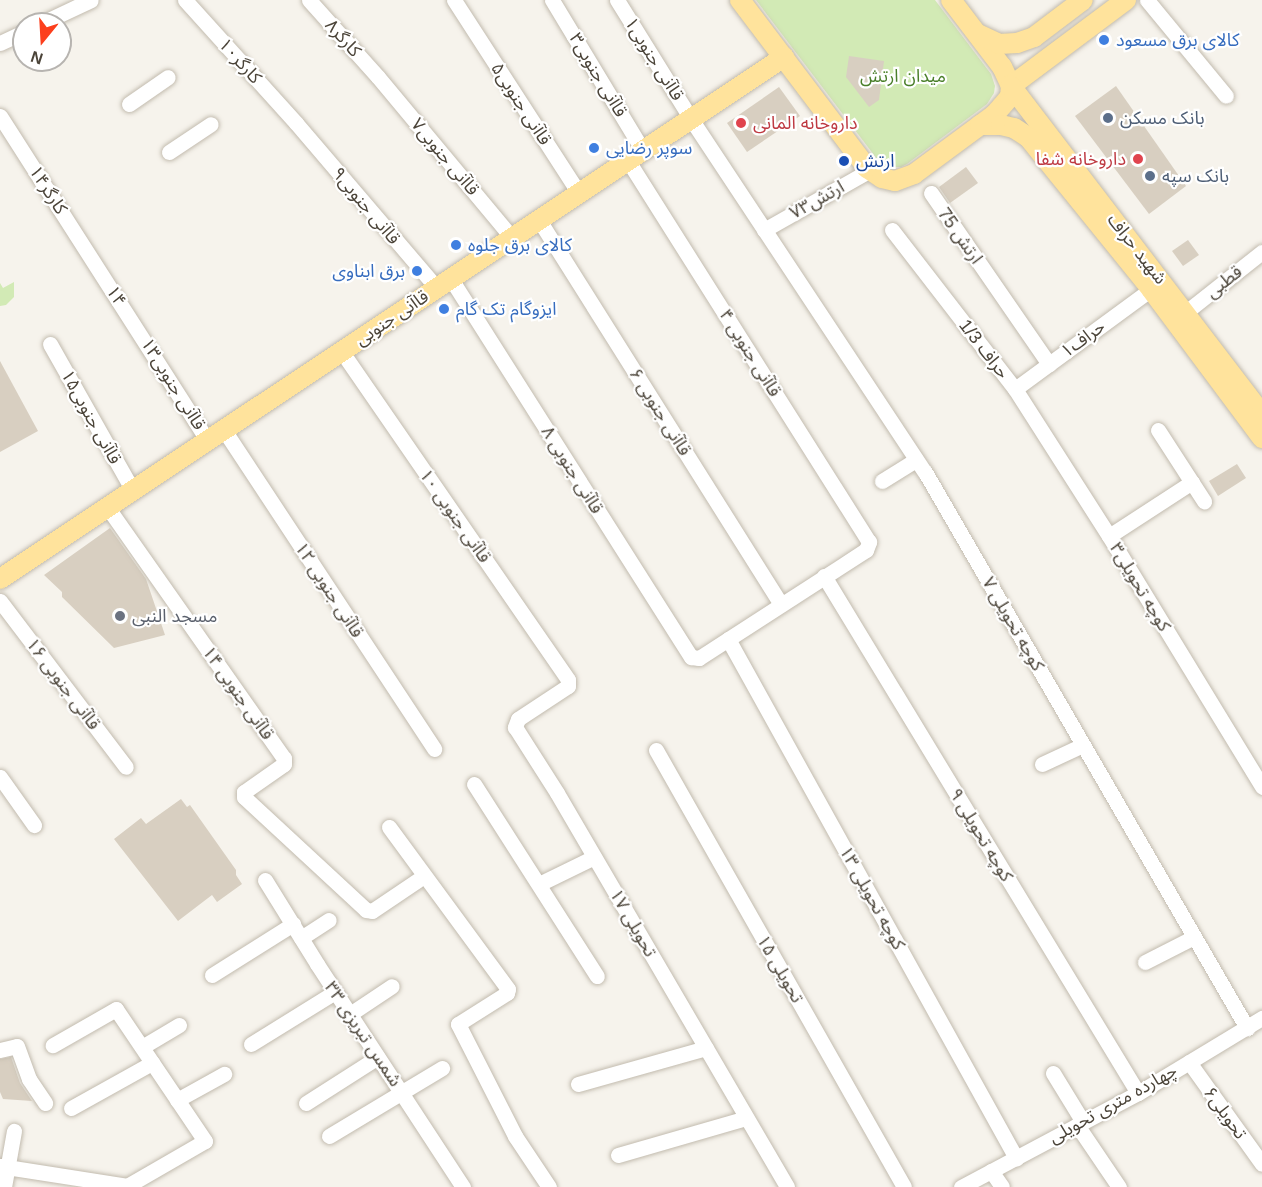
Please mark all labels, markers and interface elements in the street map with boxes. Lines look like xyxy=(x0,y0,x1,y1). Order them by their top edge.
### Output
north arrow xyxy=(12,12,72,72)
street label: قاآنی جنوبی۱ xyxy=(620,13,688,105)
street label: کارگر۸ xyxy=(320,15,366,61)
street label: قاآنی جنوبی۳ xyxy=(564,29,632,121)
place label: کالای برق مسعود xyxy=(1116,29,1239,51)
marker: کالای برق مسعود xyxy=(1097,33,1111,47)
street label: کارگر۱۰ xyxy=(214,34,266,88)
text: N xyxy=(29,48,45,68)
street label: قاآنی جنوبی۵ xyxy=(486,59,556,149)
park label: میدان ارتش xyxy=(860,65,946,87)
place label: بانک مسکن xyxy=(1120,107,1205,129)
marker: بانک مسکن xyxy=(1101,111,1115,125)
place label: داروخانه المانی xyxy=(753,112,858,134)
street label: قاآنی جنوبی۷ xyxy=(406,114,484,200)
marker: داروخانه المانی xyxy=(734,116,748,130)
place label: سوپر رضایی xyxy=(606,137,692,159)
marker: سوپر رضایی xyxy=(587,141,601,155)
place label: داروخانه شفا xyxy=(1036,148,1126,170)
place label: ارتش xyxy=(856,150,895,172)
marker: داروخانه شفا xyxy=(1131,152,1145,166)
marker: ارتش xyxy=(837,154,851,168)
street label: کارگر۱۴ xyxy=(24,162,72,218)
street label: قاآنی جنوبی۹ xyxy=(327,163,405,249)
place label: بانک سپه xyxy=(1162,165,1229,187)
marker: بانک سپه xyxy=(1143,169,1157,183)
street label: ارتش۷۳ xyxy=(786,176,848,224)
street label: 75 ارتش xyxy=(933,204,987,268)
street label: شهید حراف xyxy=(1103,209,1171,289)
place label: کالای برق جلوه xyxy=(468,234,572,256)
marker: کالای برق جلوه xyxy=(449,238,463,252)
place label: برق ابناوی xyxy=(332,260,405,282)
street label: قطبی xyxy=(1201,261,1247,303)
marker: برق ابناوی xyxy=(410,264,424,278)
street label: ۱۴ xyxy=(101,281,131,311)
street label: قاآنی جنوبی xyxy=(351,286,433,350)
place label: ایزوگام تک گام xyxy=(456,298,557,320)
marker: ایزوگام تک گام xyxy=(437,302,451,316)
street label: قاآنی جنوبی ۴ xyxy=(715,305,785,401)
street label: 1/3 حراف xyxy=(954,315,1014,383)
street label: حراف۱ xyxy=(1057,316,1109,362)
street label: قاآنی جنوبی۱۳ xyxy=(136,334,210,434)
street label: قاآنی جنوبی ۶ xyxy=(625,364,695,460)
street label: قاآنی جنوبی۱۵ xyxy=(56,366,126,468)
street label: قاآنی جنوبی ۸ xyxy=(537,422,607,518)
street label: قاآنی جنوبی ۱۰ xyxy=(415,465,495,567)
street label: قاآنی جنوبی ۱۲ xyxy=(290,538,368,642)
street label: کوچه تحویلی۳ xyxy=(1105,539,1175,635)
street label: کوچه تحویلی ۷ xyxy=(977,573,1049,675)
place label: مسجد النبی xyxy=(132,605,217,627)
marker: مسجد النبی xyxy=(113,609,127,623)
street label: قاآنی جنوبی ۱۶ xyxy=(21,634,105,734)
street label: قاآنی جنوبی ۱۴ xyxy=(198,642,278,744)
street label: کوچه تحویلی ۹ xyxy=(945,784,1017,886)
street label: کوچه تحویلی ۱۳ xyxy=(835,842,909,954)
street label: تحویلی ۱۷ xyxy=(605,885,661,961)
street label: تحویلی ۱۵ xyxy=(752,931,808,1007)
street label: شمس تبریزی ۳۳ xyxy=(320,977,406,1091)
street label: چهارده متری تحویلی xyxy=(1045,1060,1181,1148)
street label: تحویلی۶ xyxy=(1199,1083,1251,1143)

